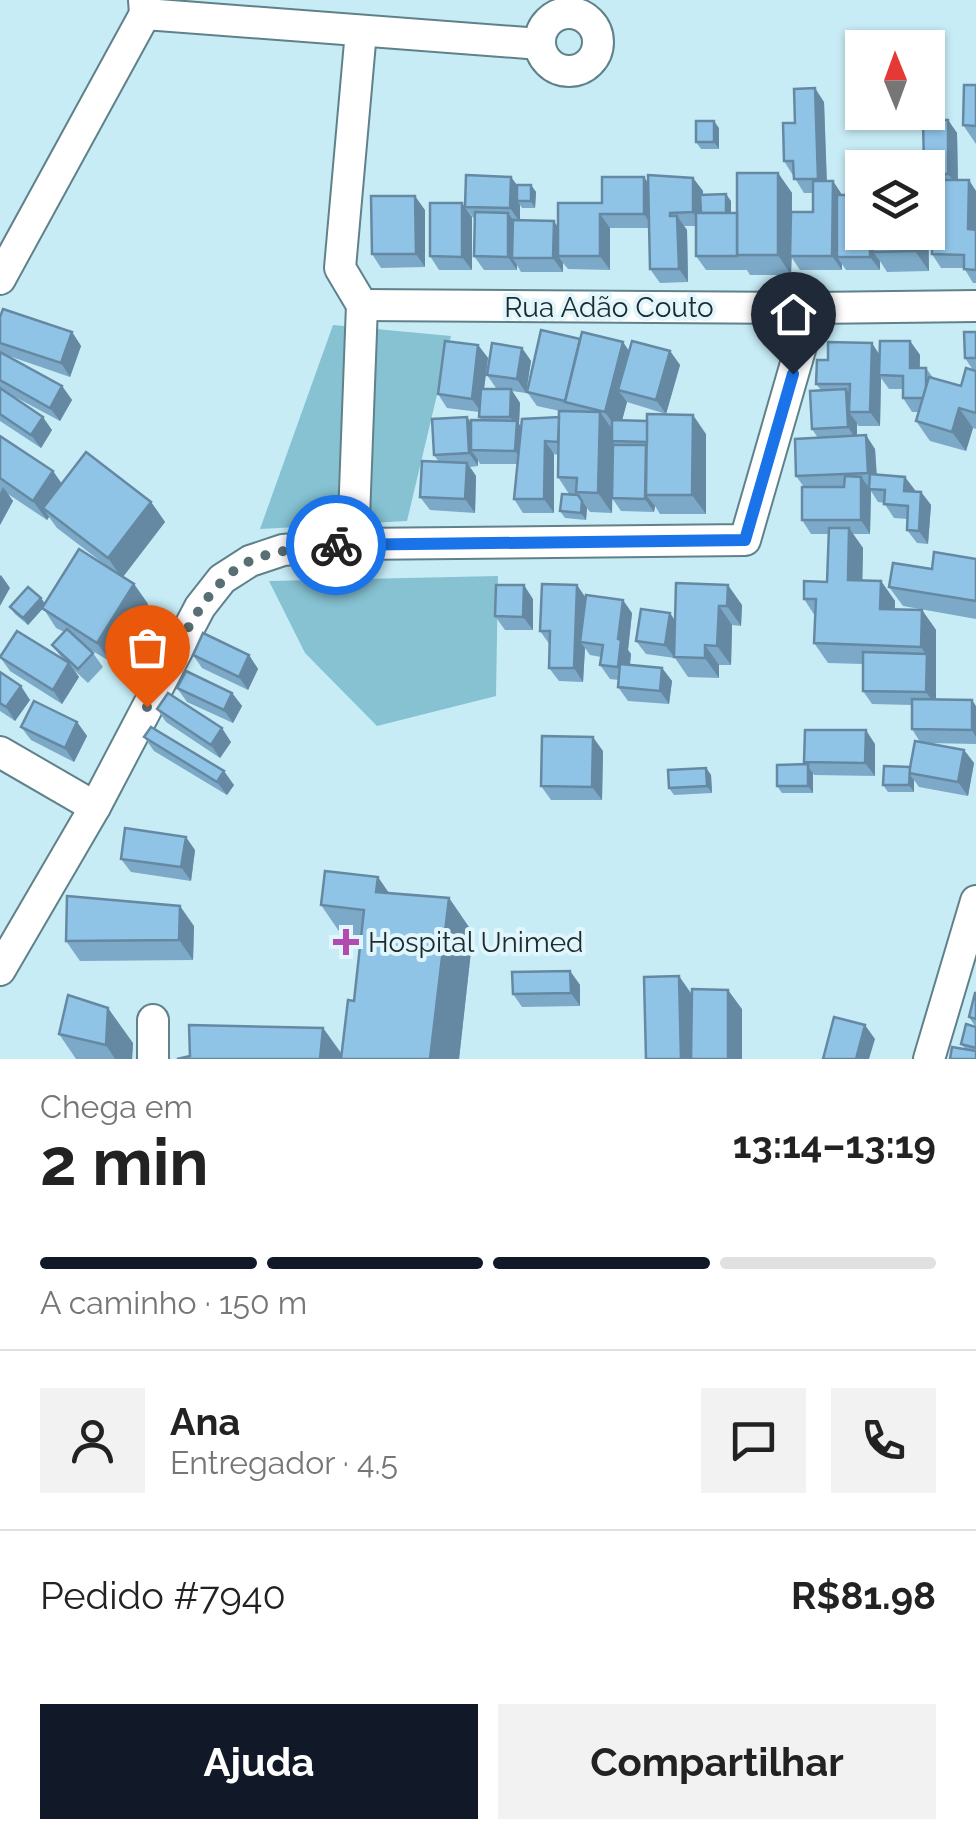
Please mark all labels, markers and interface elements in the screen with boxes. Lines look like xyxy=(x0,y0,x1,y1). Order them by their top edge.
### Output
north arrow xyxy=(845,30,945,130)
map controls xyxy=(845,30,945,250)
button: layers xyxy=(845,150,945,250)
pin xyxy=(751,272,836,375)
icon: home xyxy=(766,287,821,342)
street label: Rua Adão Couto xyxy=(504,291,714,324)
courier xyxy=(286,495,386,595)
icon: bike xyxy=(309,518,364,573)
pin xyxy=(105,605,190,708)
icon: bag xyxy=(120,620,175,675)
place label: Hospital Unimed xyxy=(368,926,584,959)
marker: Hospital Unimed xyxy=(333,929,359,955)
text: Chega em xyxy=(40,1088,193,1125)
text: 13:14–13:19 xyxy=(733,1122,936,1167)
text: 2 min xyxy=(40,1124,209,1200)
text: A caminho · 150 m xyxy=(40,1284,307,1321)
button: person xyxy=(40,1388,145,1493)
button: chat xyxy=(701,1388,806,1493)
button: phone xyxy=(831,1388,936,1493)
text: Ana xyxy=(170,1399,240,1444)
text: Entregador · 4.5 xyxy=(170,1444,398,1481)
text: Pedido #7940 xyxy=(40,1573,286,1618)
text: R$81.98 xyxy=(791,1573,936,1618)
button: Ajuda xyxy=(40,1704,478,1819)
button: Compartilhar xyxy=(498,1704,936,1819)

